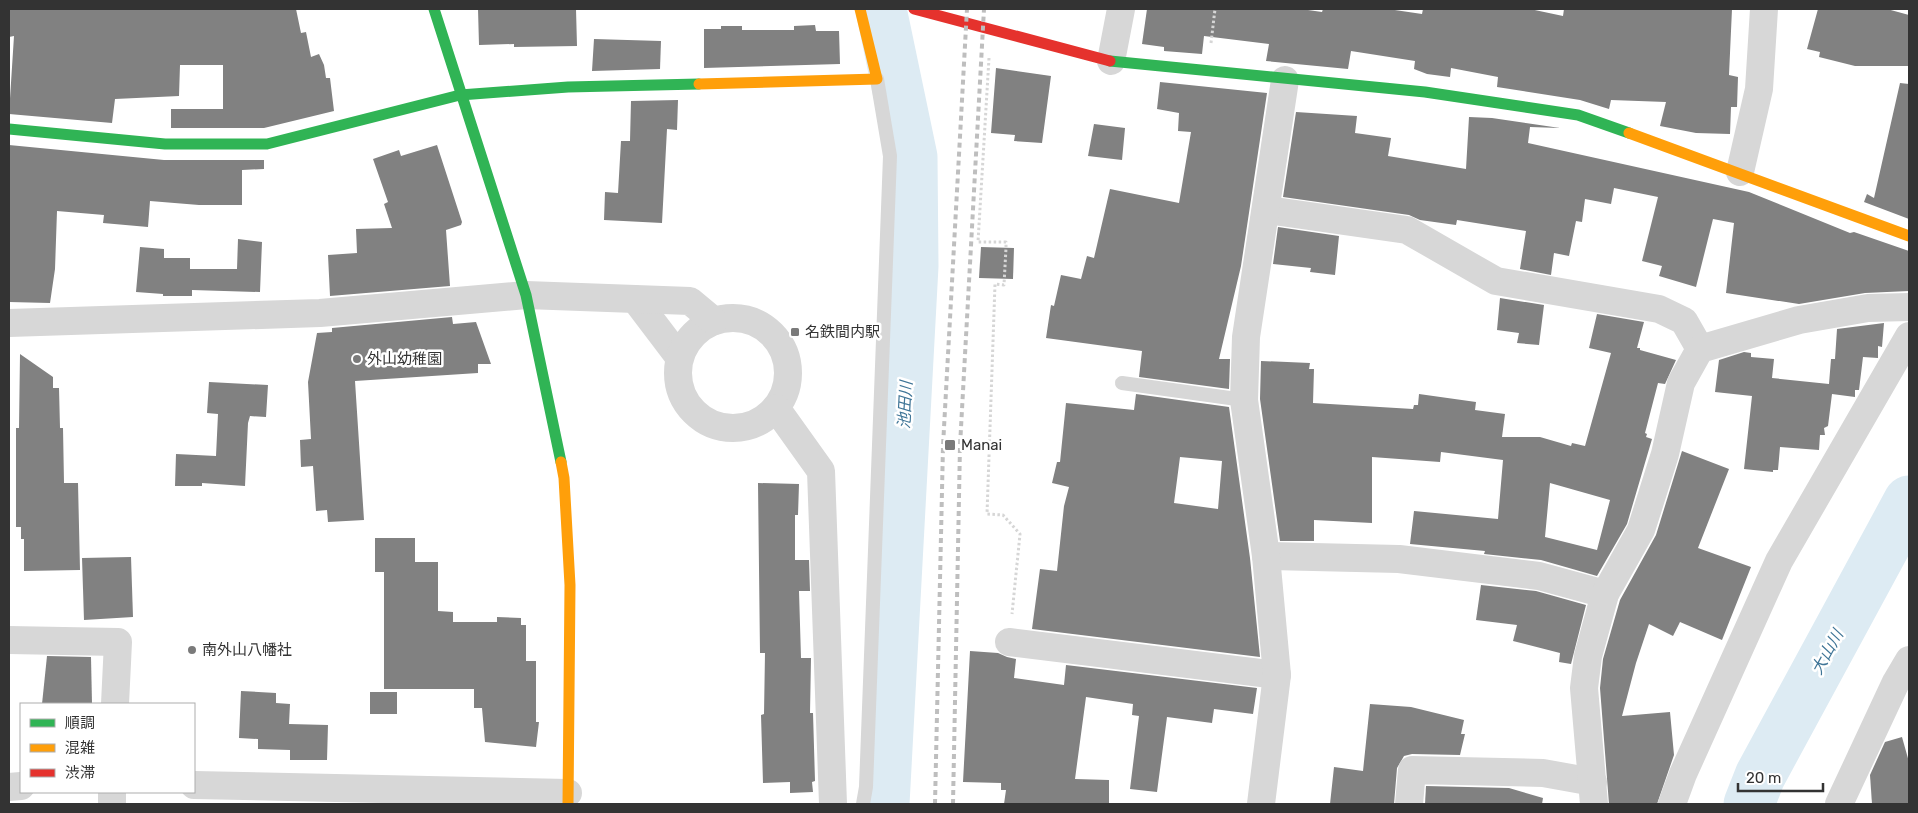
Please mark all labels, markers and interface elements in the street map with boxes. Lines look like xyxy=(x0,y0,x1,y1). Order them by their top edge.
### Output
place label: 名鉄間内駅 xyxy=(805,323,880,341)
marker: 名鉄間内駅 xyxy=(789,326,801,338)
place label: 外山幼稚園 xyxy=(367,350,442,368)
marker: 外山幼稚園 xyxy=(351,353,363,365)
water label: 池田川 xyxy=(894,379,916,429)
place label: Manai xyxy=(961,436,1002,454)
marker: Manai xyxy=(943,438,957,452)
water label: 大山川 xyxy=(1807,625,1848,678)
place label: 南外山八幡社 xyxy=(202,641,292,659)
marker: 南外山八幡社 xyxy=(186,644,198,656)
legend xyxy=(20,703,195,793)
text: 順調 xyxy=(65,714,95,732)
text: 混雑 xyxy=(65,739,95,757)
scale bar xyxy=(1738,760,1823,792)
text: 渋滞 xyxy=(65,764,95,782)
text: 20 m xyxy=(1746,769,1781,787)

